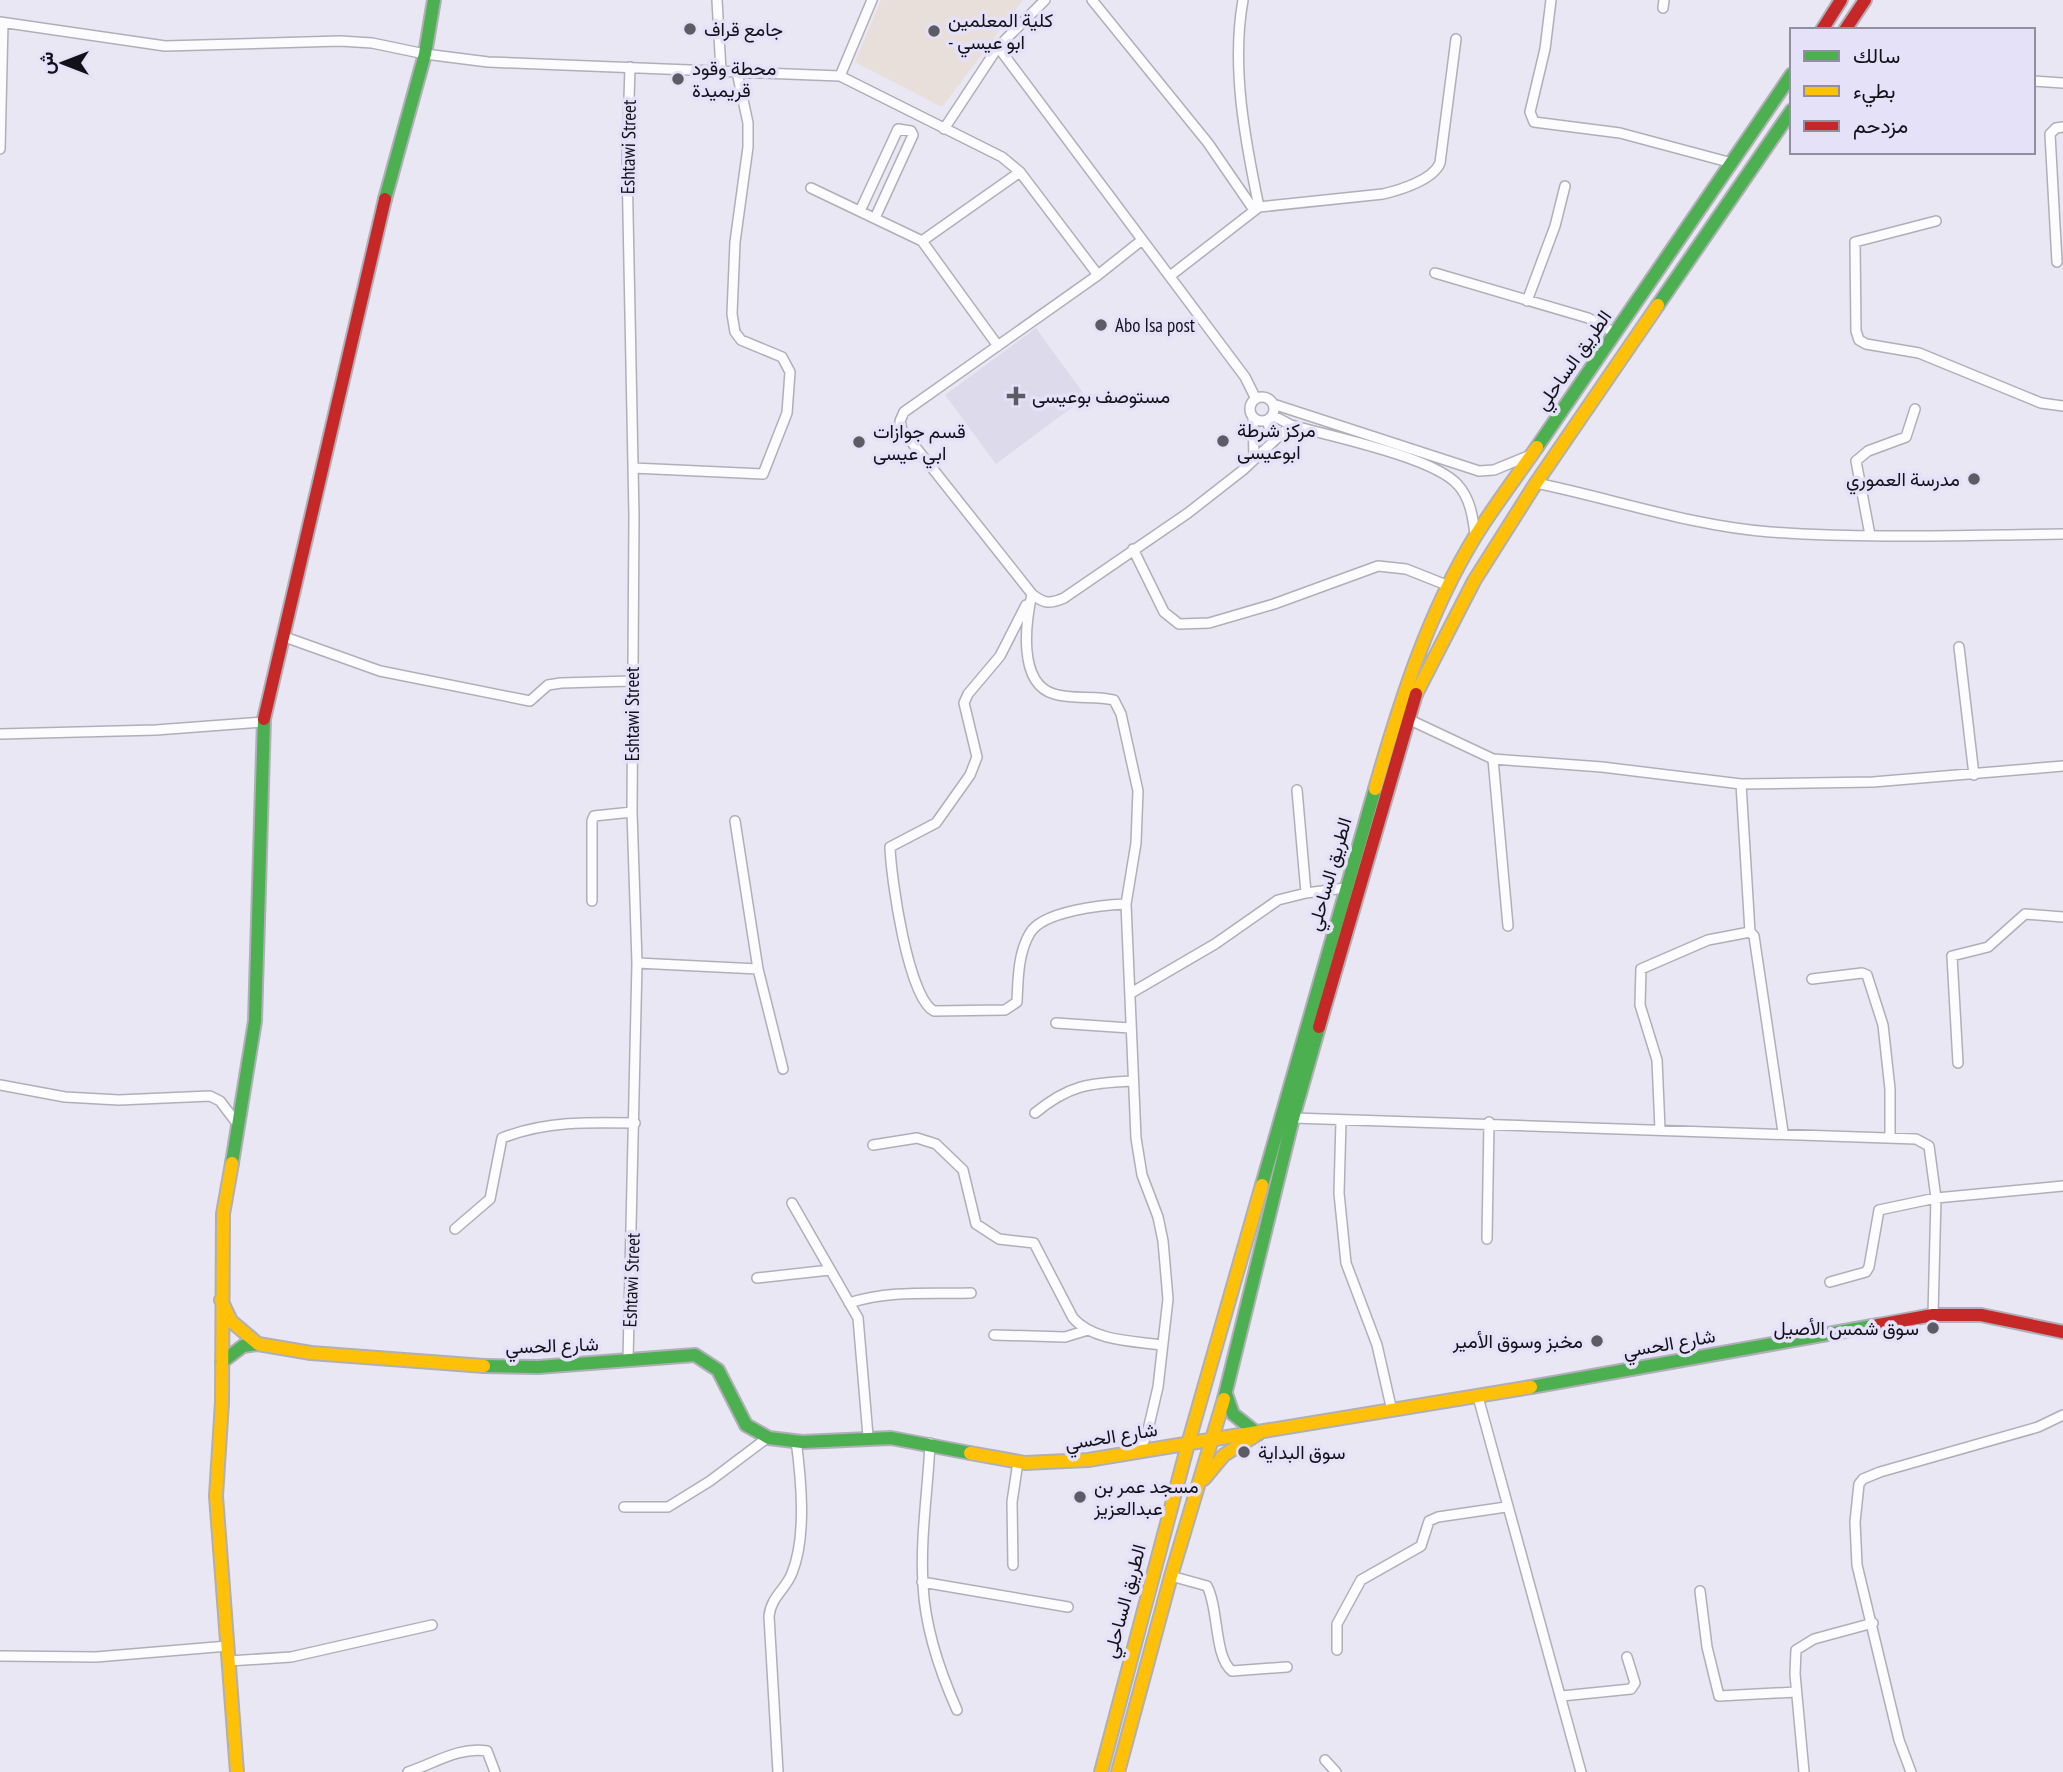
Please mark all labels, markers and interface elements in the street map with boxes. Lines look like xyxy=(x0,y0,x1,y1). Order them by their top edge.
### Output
place label: كلية المعلمين - ابو عيسي xyxy=(948,8,1053,58)
place label: جامع قراف xyxy=(704,17,783,43)
marker: جامع قراف xyxy=(682,21,698,37)
marker: كلية المعلمين - ابو عيسي xyxy=(926,23,942,39)
north arrow xyxy=(28,28,98,98)
legend xyxy=(1790,28,2035,154)
text: سالك xyxy=(1853,42,1900,69)
text: ش xyxy=(34,51,58,74)
place label: محطة وقود قريميدة xyxy=(692,56,776,102)
marker: محطة وقود قريميدة xyxy=(670,71,686,87)
text: بطيء xyxy=(1853,77,1896,108)
street label: Eshtawi Street xyxy=(615,99,641,194)
text: مزدحم xyxy=(1853,112,1908,140)
street label: الطريق الساحلي xyxy=(1530,305,1620,417)
place label: Abo Isa post xyxy=(1115,313,1196,337)
marker: Abo Isa post xyxy=(1093,317,1109,333)
place label: مستوصف بوعيسى xyxy=(1032,384,1170,408)
marker: مستوصف بوعيسى xyxy=(1006,386,1026,406)
place label: مركز شرطة ابوعيسى xyxy=(1237,418,1316,464)
place label: قسم جوازات ابي عيسى xyxy=(873,419,966,469)
marker: مركز شرطة ابوعيسى xyxy=(1215,433,1231,449)
marker: قسم جوازات ابي عيسى xyxy=(851,434,867,450)
place label: مدرسة العموري xyxy=(1846,467,1960,495)
marker: مدرسة العموري xyxy=(1966,471,1982,487)
street label: Eshtawi Street xyxy=(620,666,644,761)
street label: الطريق الساحلي xyxy=(1301,815,1360,934)
street label: Eshtawi Street xyxy=(617,1232,645,1328)
place label: سوق شمس الأصيل xyxy=(1774,1316,1919,1340)
marker: سوق شمس الأصيل xyxy=(1925,1320,1941,1336)
street label: شارع الحسي xyxy=(1621,1323,1718,1367)
place label: مخبز وسوق الأمير xyxy=(1452,1329,1583,1353)
street label: شارع الحسي xyxy=(505,1331,599,1363)
marker: مخبز وسوق الأمير xyxy=(1589,1333,1605,1349)
street label: شارع الحسي xyxy=(1063,1417,1160,1459)
place label: سوق البداية xyxy=(1258,1440,1345,1464)
marker: سوق البداية xyxy=(1236,1444,1252,1460)
place label: مسجد عمر بن عبدالعزيز xyxy=(1093,1474,1199,1520)
marker: مسجد عمر بن عبدالعزيز xyxy=(1072,1489,1088,1505)
street label: الطريق الساحلي xyxy=(1097,1542,1155,1661)

